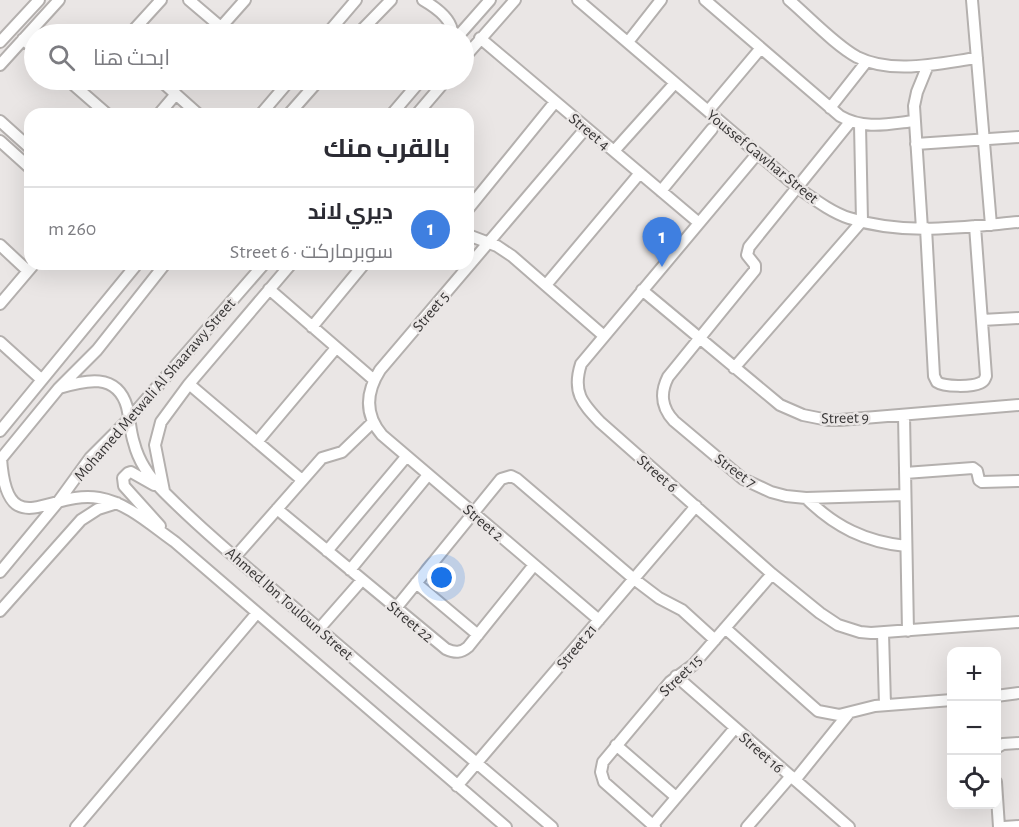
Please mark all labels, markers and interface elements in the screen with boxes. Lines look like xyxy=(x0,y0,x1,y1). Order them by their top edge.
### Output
search box xyxy=(24,24,474,90)
icon: search xyxy=(45,41,78,74)
text: ابحث هنا xyxy=(93,47,170,69)
street label: Youssef Gawhar Street xyxy=(703,107,821,207)
street label: Street 4 xyxy=(566,110,613,154)
text: بالقرب منك xyxy=(323,136,450,162)
text: ديري لاند xyxy=(308,201,393,223)
pin: 1 xyxy=(642,218,682,267)
text: 260 m xyxy=(48,219,96,239)
text: 1 xyxy=(427,219,434,239)
text: سوبرماركت · Street 6 xyxy=(230,242,393,262)
street label: Street 5 xyxy=(410,288,452,335)
street label: Mohamed Metwali Al Shaarawy Street xyxy=(71,295,239,485)
street label: Street 9 xyxy=(821,410,869,426)
street label: Street 7 xyxy=(712,451,759,491)
street label: Street 6 xyxy=(634,452,681,495)
street label: Street 2 xyxy=(460,501,507,544)
street label: Ahmed Ibn Touloun Street xyxy=(223,544,356,663)
your location xyxy=(427,563,456,592)
street label: Street 22 xyxy=(384,598,437,646)
street label: Street 21 xyxy=(554,621,600,672)
map controls xyxy=(947,647,1001,809)
button: + xyxy=(947,647,1001,701)
street label: Street 15 xyxy=(656,652,705,700)
button: − xyxy=(947,701,1001,755)
street label: Street 16 xyxy=(736,729,787,776)
button: locate xyxy=(947,755,1001,809)

